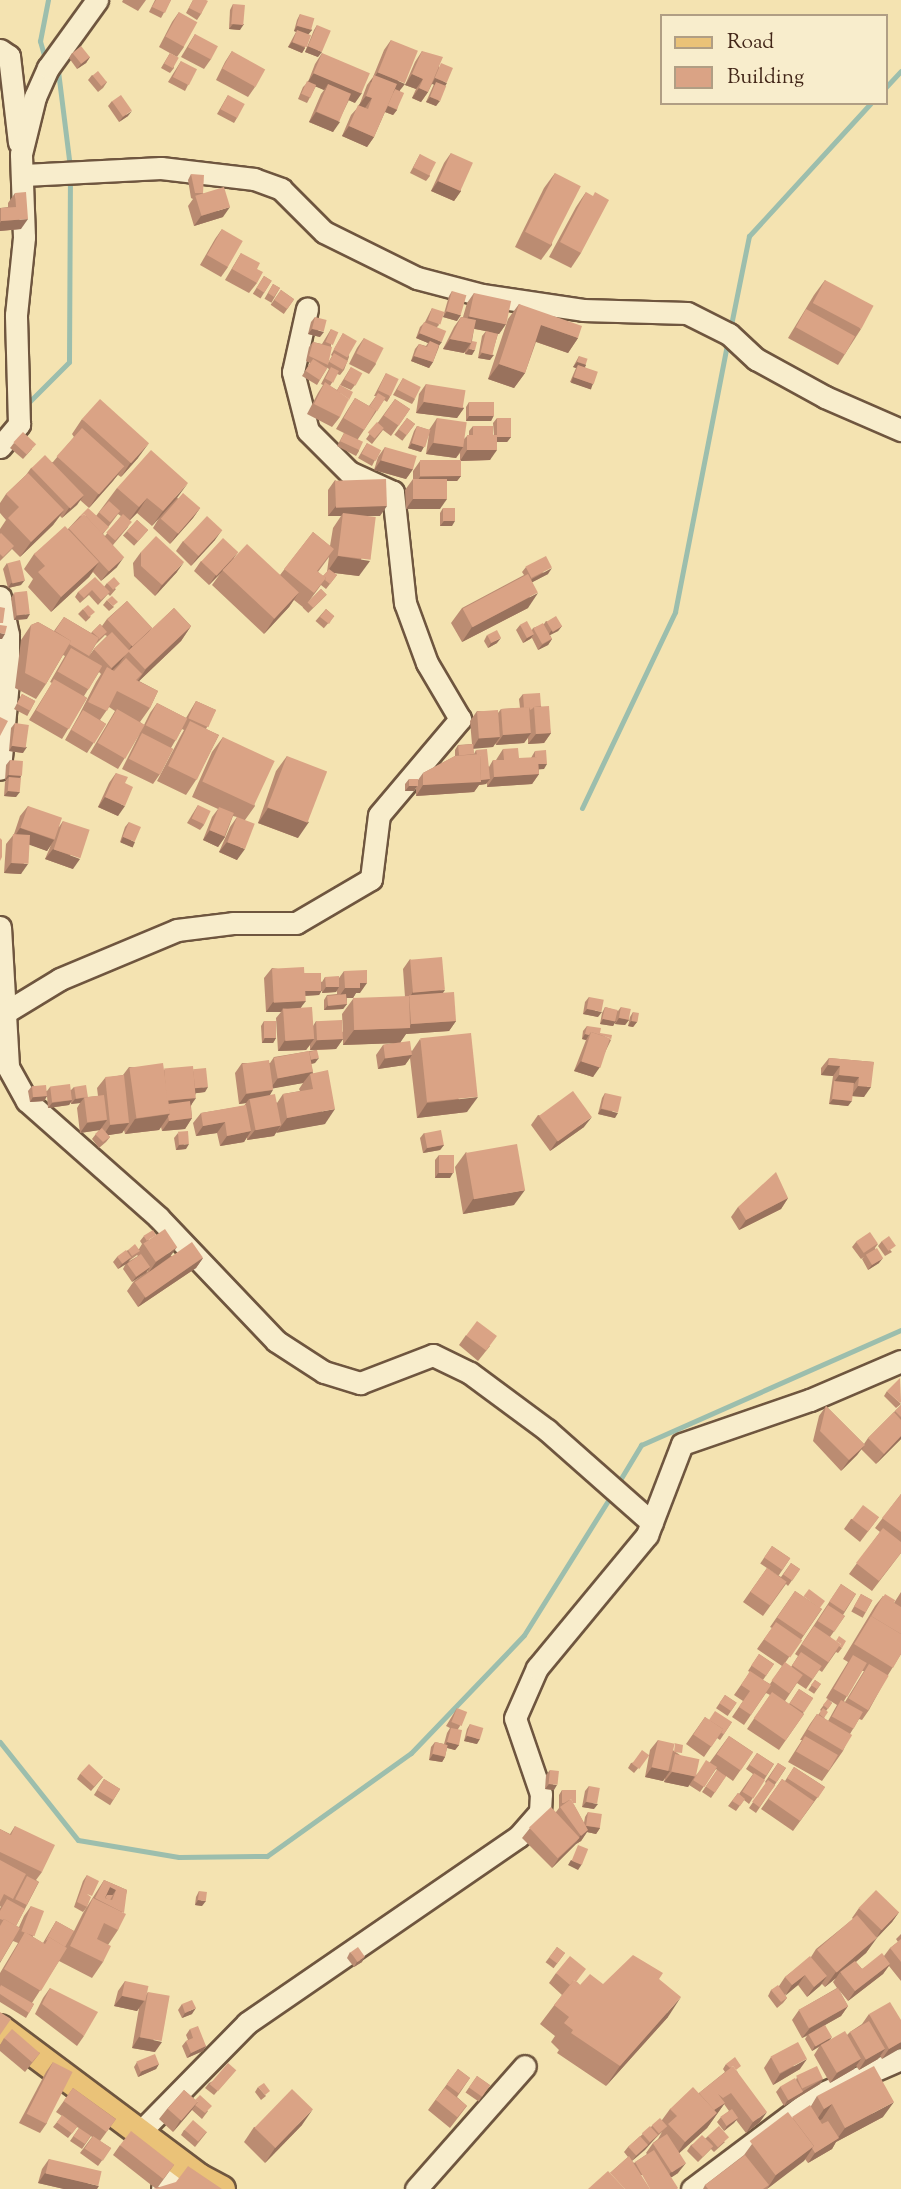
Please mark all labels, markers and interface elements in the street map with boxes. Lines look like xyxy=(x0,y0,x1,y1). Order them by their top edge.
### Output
legend xyxy=(660,14,887,105)
text: Road xyxy=(727,28,774,58)
text: Building xyxy=(727,63,804,93)

